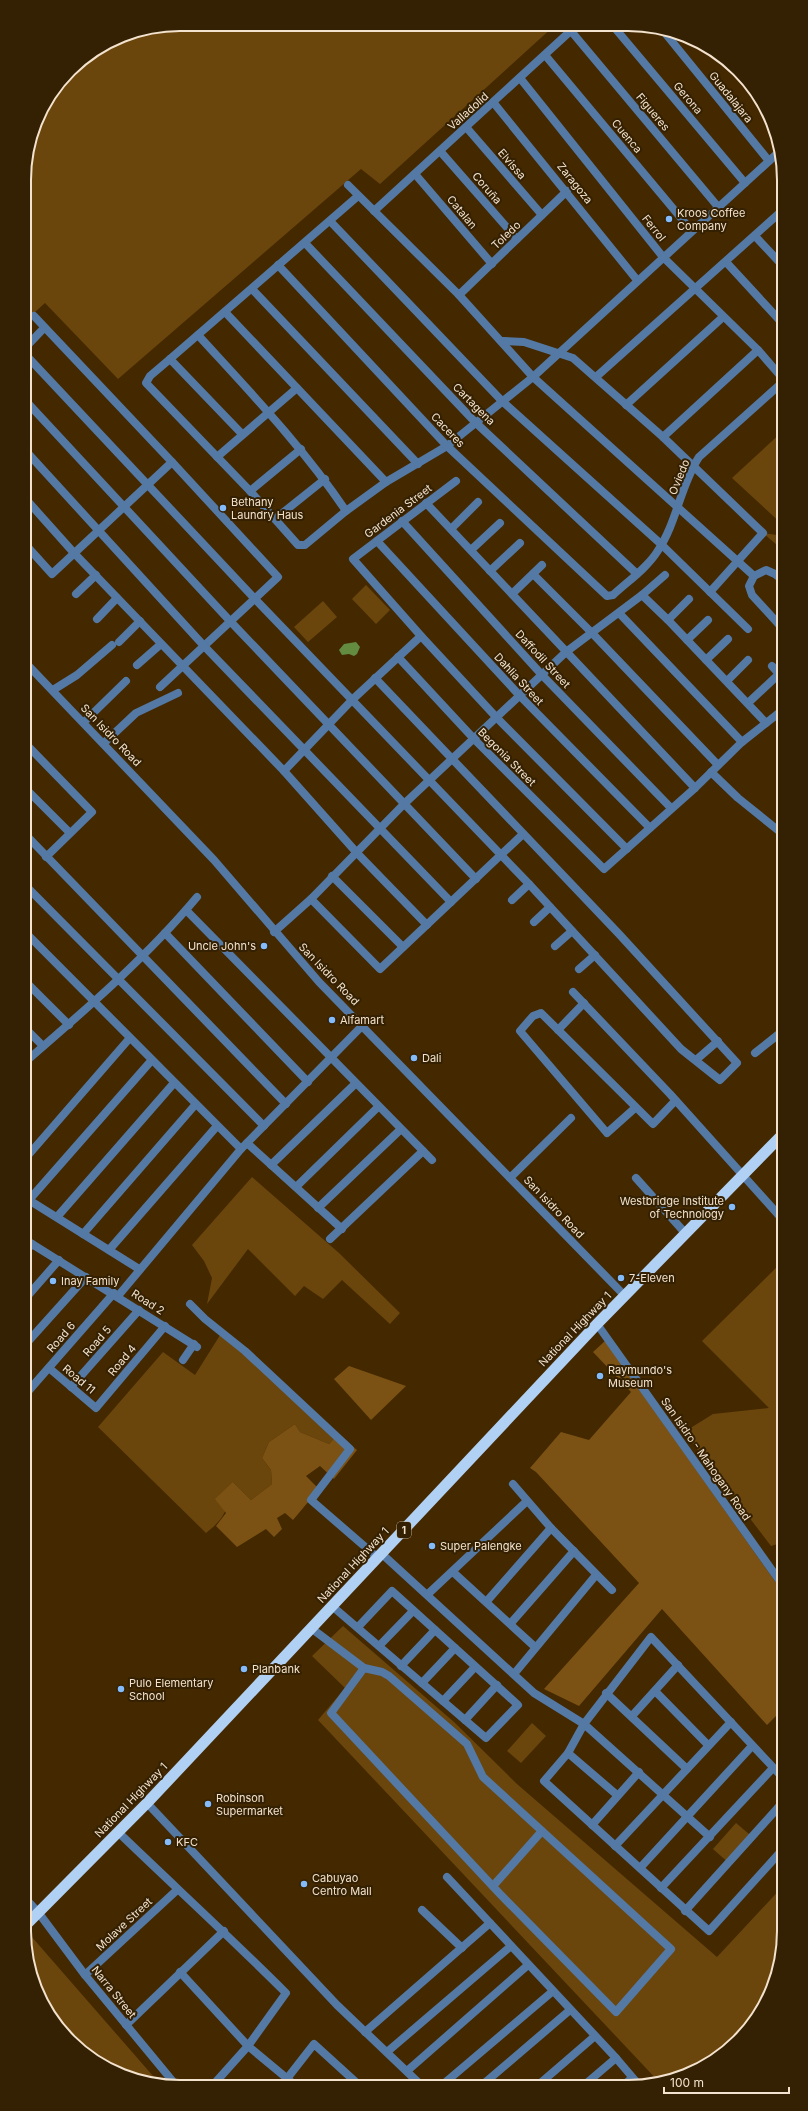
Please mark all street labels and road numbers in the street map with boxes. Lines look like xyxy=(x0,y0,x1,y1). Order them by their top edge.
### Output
street label: Guadalajara xyxy=(706,69,756,125)
street label: Gerona xyxy=(670,79,706,117)
street label: Valladolid xyxy=(445,89,491,133)
street label: Figueres xyxy=(633,90,673,134)
street label: Cuenca xyxy=(609,116,645,156)
street label: Elvissa xyxy=(495,146,529,182)
street label: Zaragoza xyxy=(554,160,596,206)
street label: Coruña xyxy=(469,169,505,207)
street label: Catalan xyxy=(444,192,480,232)
street label: Ferrol xyxy=(639,212,669,244)
street label: Toledo xyxy=(488,217,524,252)
street label: Cartagena xyxy=(450,380,498,428)
street label: Caceres xyxy=(428,410,468,450)
street label: Oviedo xyxy=(666,457,693,497)
street label: Gardenia Street xyxy=(361,481,435,541)
street label: Daffodil Street xyxy=(513,627,574,691)
street label: Dahlia Street xyxy=(491,650,547,708)
street label: San Isidro Road xyxy=(78,701,144,769)
street label: Begonia Street xyxy=(475,725,539,789)
street label: San Isidro Road xyxy=(296,940,362,1008)
street label: San Isidro Road xyxy=(521,1173,587,1241)
street label: Road 2 xyxy=(129,1286,167,1318)
street label: National Highway 1 xyxy=(536,1289,614,1369)
street label: Road 6 xyxy=(44,1319,78,1355)
street label: Road 5 xyxy=(80,1322,114,1359)
street label: Road 4 xyxy=(105,1341,139,1379)
street label: Road 11 xyxy=(60,1361,98,1397)
street label: San Isidro - Mahogany Road xyxy=(658,1395,754,1523)
road number: 1 xyxy=(397,1522,411,1538)
street label: National Highway 1 xyxy=(314,1524,392,1606)
street label: National Highway 1 xyxy=(92,1760,170,1840)
street label: Molave Street xyxy=(93,1894,155,1954)
street label: Narra Street xyxy=(89,1963,140,2021)

